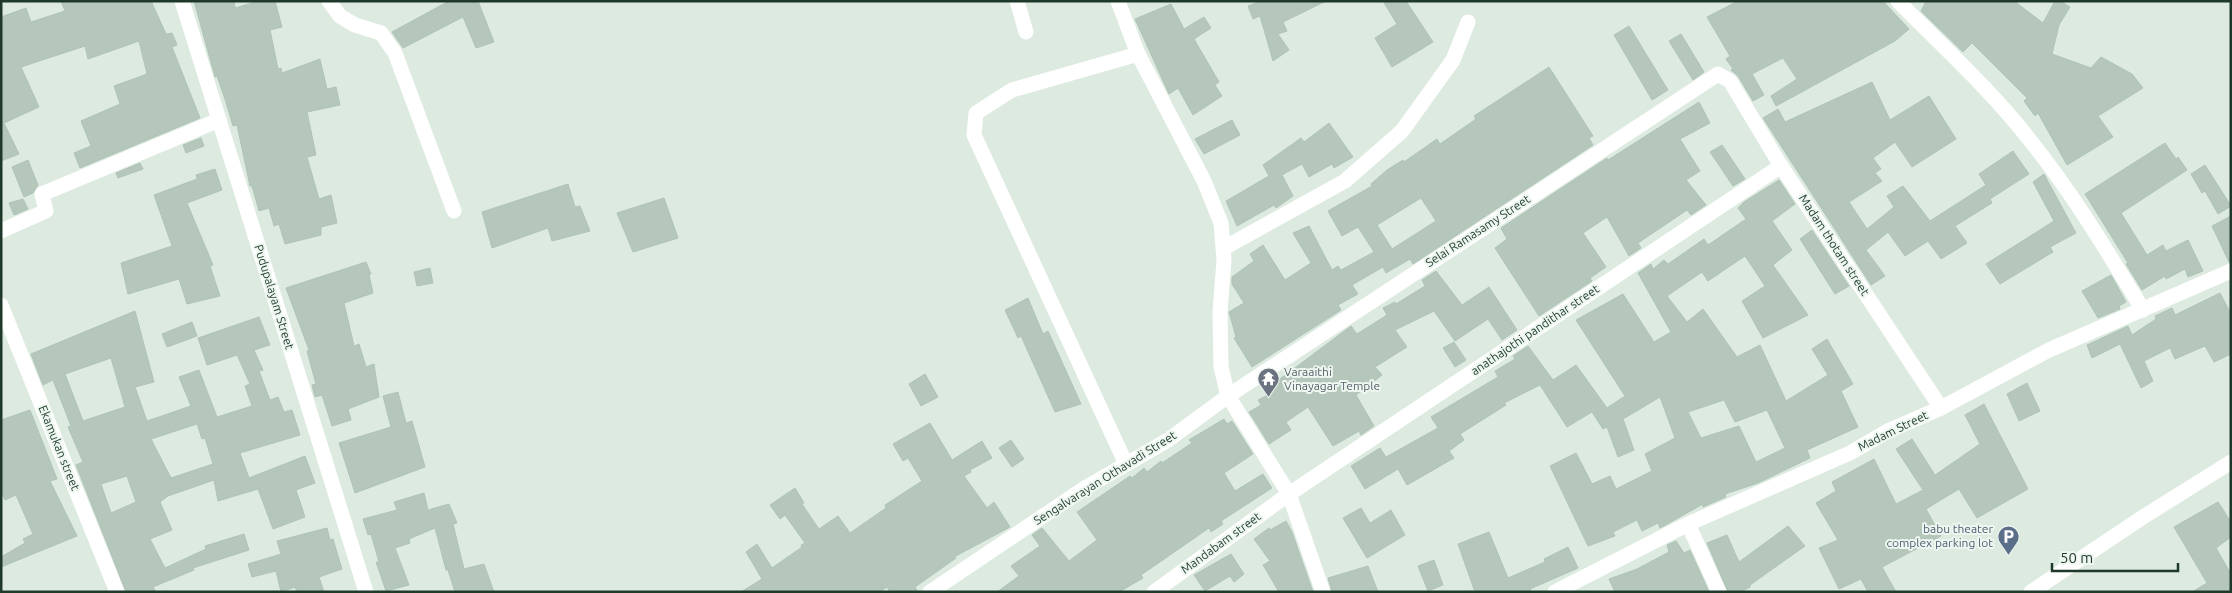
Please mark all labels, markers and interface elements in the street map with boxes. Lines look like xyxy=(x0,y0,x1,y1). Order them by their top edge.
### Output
street label: Selai Ramasamy Street xyxy=(1423,192,1533,269)
street label: Madam thotam street xyxy=(1797,192,1872,298)
street label: Pudupalayam Street xyxy=(252,243,297,351)
street label: anathajothi pandithar street xyxy=(1468,282,1601,377)
place label: Varaaithi Vinayagar Temple xyxy=(1284,365,1380,392)
temple icon: Varaaithi Vinayagar Temple xyxy=(1256,367,1280,398)
street label: Ekamukan street xyxy=(37,403,83,492)
street label: Madam Street xyxy=(1856,408,1930,453)
street label: Sengalvarayan Othavadi Street xyxy=(1031,428,1179,527)
street label: Mandabam street xyxy=(1178,509,1263,576)
place label: babu theater complex parking lot xyxy=(1886,522,1993,549)
parking icon: babu theater complex parking lot xyxy=(1997,524,2021,555)
scale bar xyxy=(2052,540,2178,572)
text: 50 m xyxy=(2060,549,2093,566)

